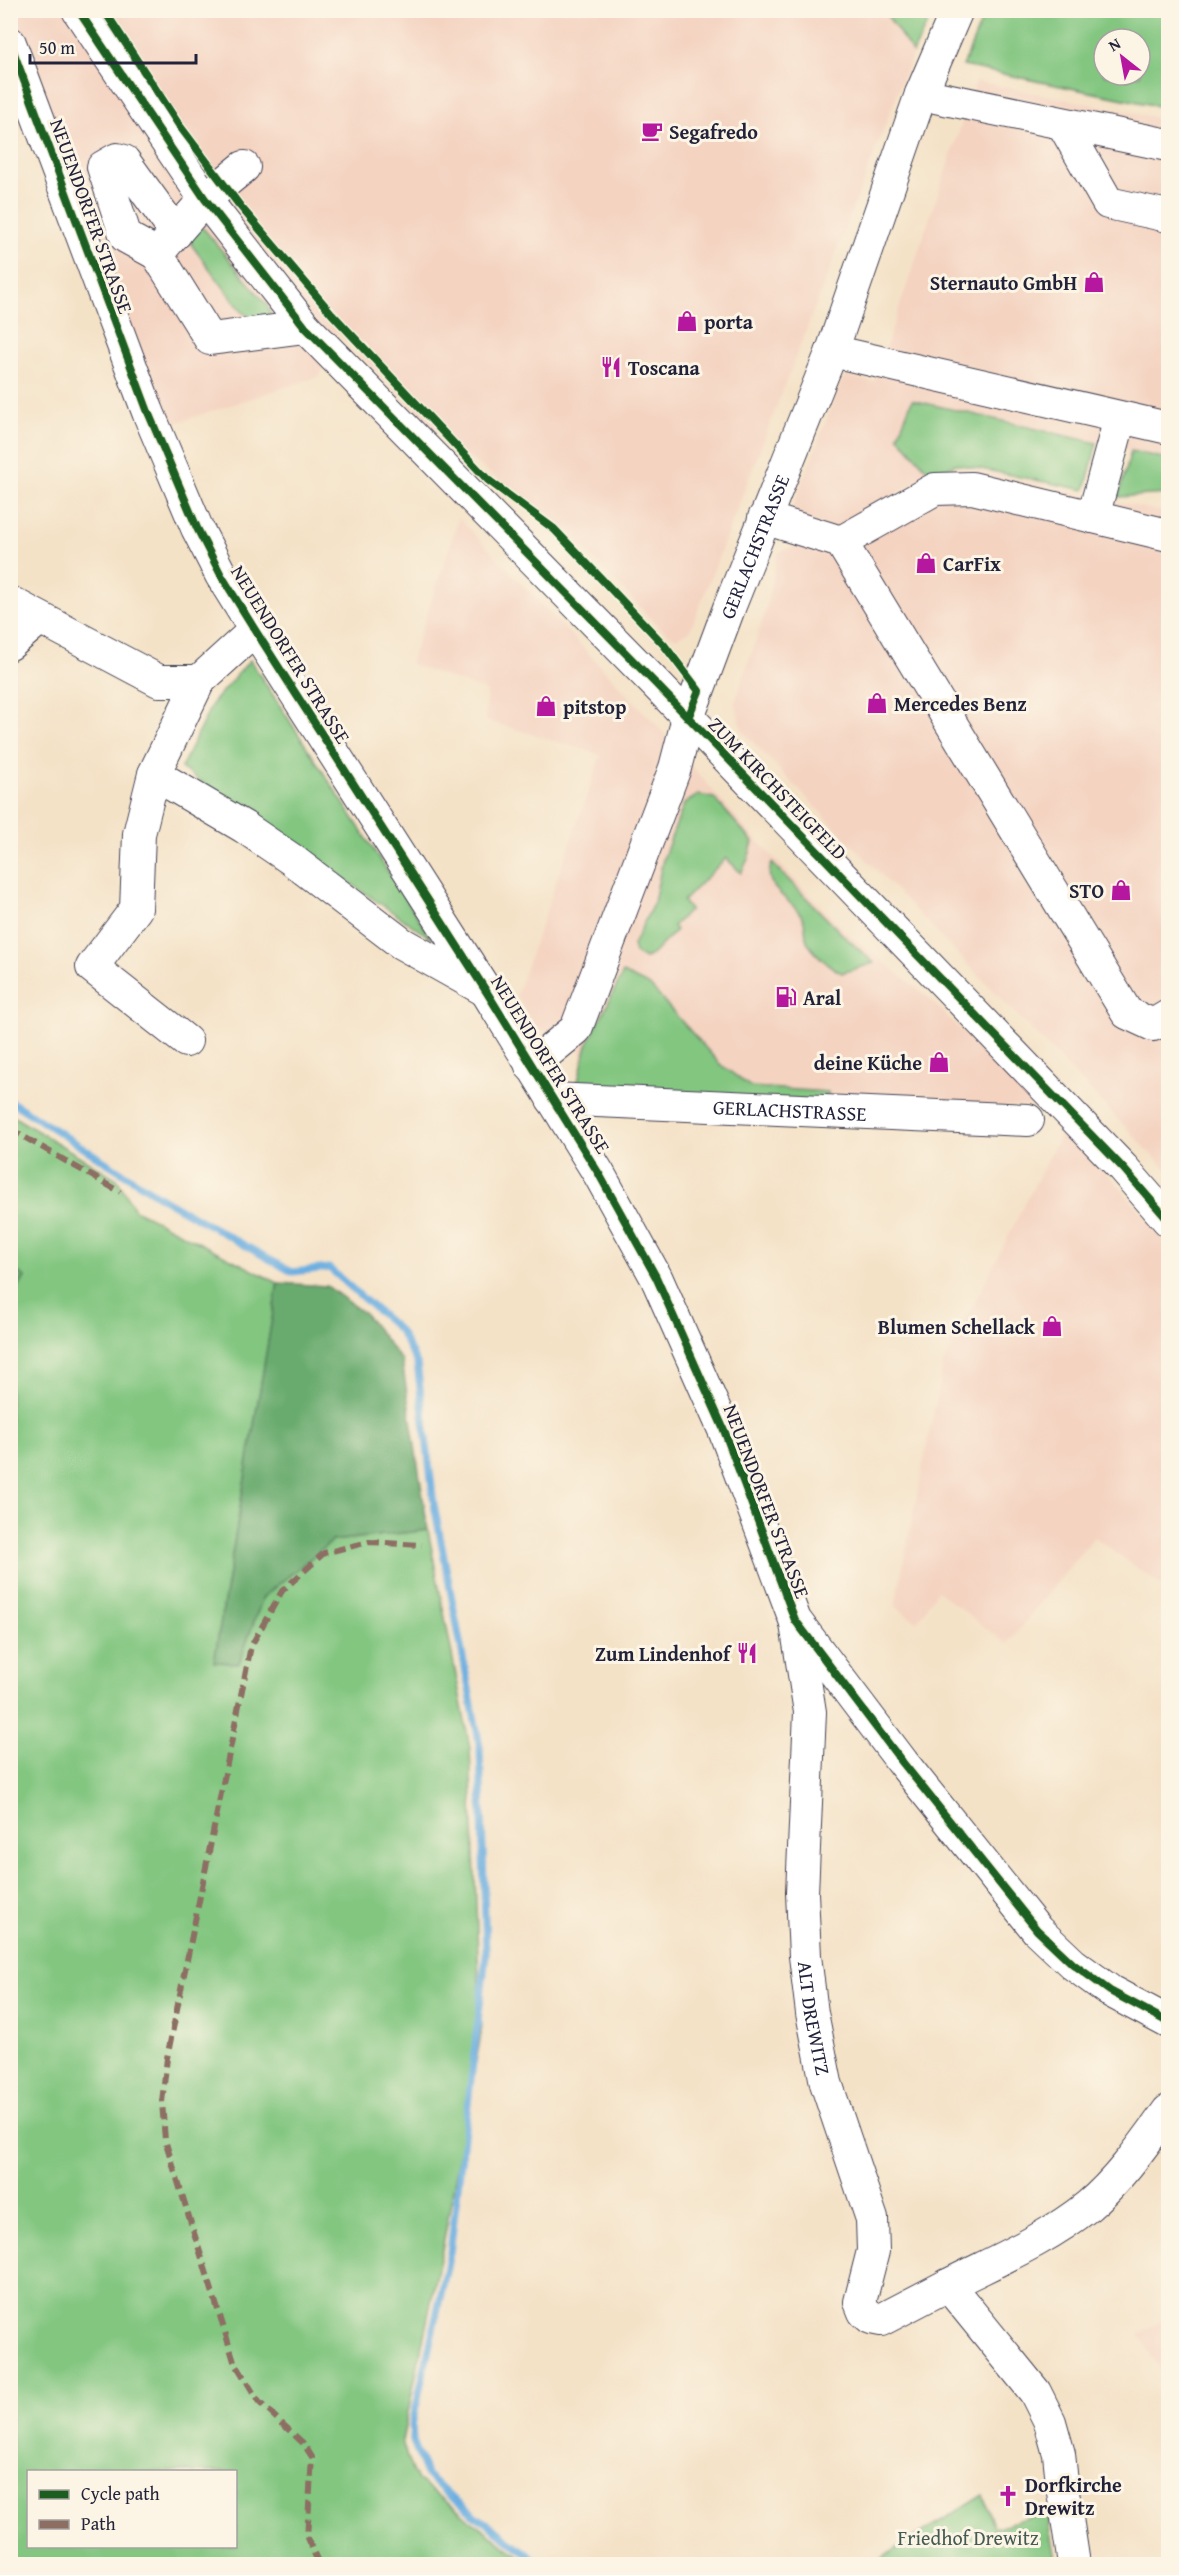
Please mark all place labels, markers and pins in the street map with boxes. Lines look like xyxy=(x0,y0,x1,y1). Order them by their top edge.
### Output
place label: Segafredo xyxy=(669,117,758,146)
cafe icon: Segafredo xyxy=(640,119,664,143)
place label: Sternauto GmbH xyxy=(930,268,1077,297)
shop icon: Sternauto GmbH xyxy=(1082,270,1106,294)
place label: porta xyxy=(704,307,754,336)
shop icon: porta xyxy=(675,309,699,333)
place label: Toscana xyxy=(628,353,701,382)
restaurant icon: Toscana xyxy=(599,355,623,379)
place label: CarFix xyxy=(943,549,1001,578)
shop icon: CarFix xyxy=(914,551,938,575)
place label: Mercedes Benz xyxy=(894,689,1027,718)
shop icon: Mercedes Benz xyxy=(865,691,889,715)
place label: pitstop xyxy=(563,692,626,721)
shop icon: pitstop xyxy=(534,694,558,718)
place label: STO xyxy=(1069,876,1104,905)
shop icon: STO xyxy=(1109,878,1133,902)
place label: Aral xyxy=(803,983,841,1012)
fuel station icon: Aral xyxy=(774,985,798,1009)
place label: deine Küche xyxy=(814,1048,922,1077)
shop icon: deine Küche xyxy=(927,1050,951,1074)
place label: Blumen Schellack xyxy=(878,1312,1036,1341)
shop icon: Blumen Schellack xyxy=(1040,1314,1064,1338)
place label: Zum Lindenhof xyxy=(595,1639,732,1668)
restaurant icon: Zum Lindenhof xyxy=(735,1641,759,1665)
place label: Dorfkirche Drewitz xyxy=(1025,2470,1122,2522)
church icon: Dorfkirche Drewitz xyxy=(996,2484,1020,2508)

